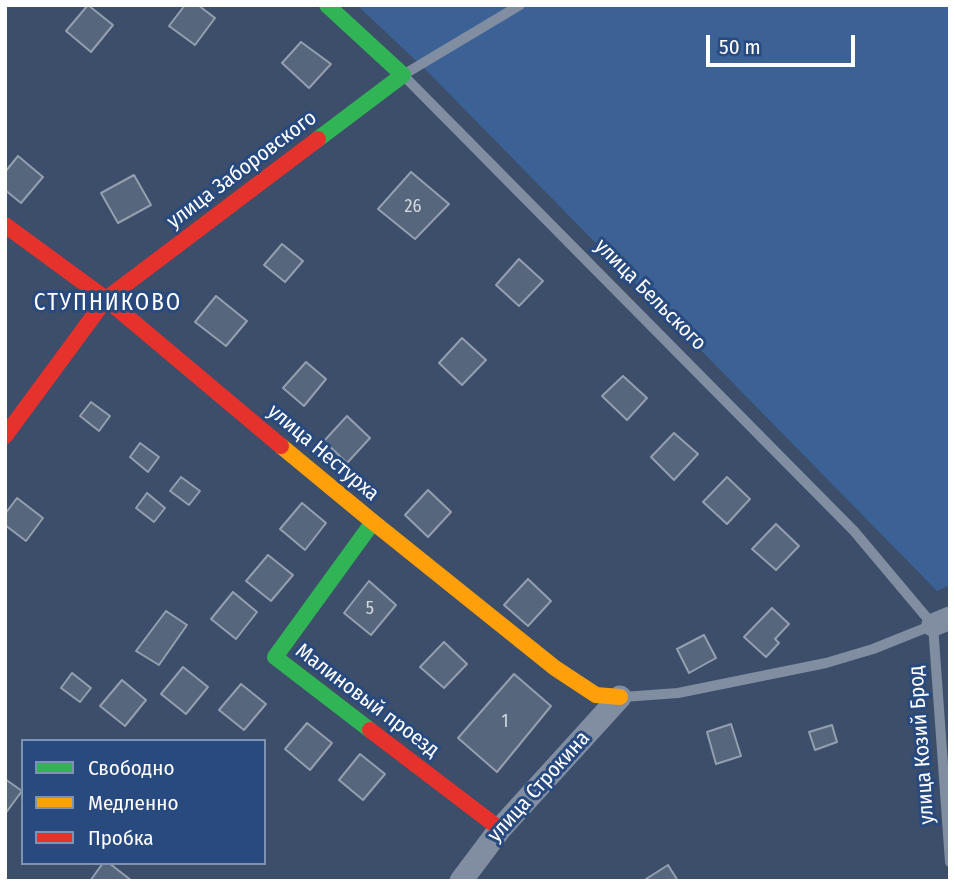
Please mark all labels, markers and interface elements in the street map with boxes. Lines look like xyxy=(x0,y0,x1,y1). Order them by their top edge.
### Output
scale bar xyxy=(710,21,859,65)
text: 50 m xyxy=(719,34,761,60)
street label: улица Заборовского xyxy=(162,106,322,234)
house number: 26 xyxy=(405,196,421,218)
street label: улица Бельского xyxy=(589,234,711,356)
district label: СТУПНИКОВО xyxy=(35,290,181,318)
street label: улица Нестурха xyxy=(262,399,384,507)
house number: 5 xyxy=(366,598,374,620)
street label: Малиновый проезд xyxy=(290,639,444,763)
street label: улица Козий Брод xyxy=(904,665,940,825)
house number: 1 xyxy=(501,711,509,733)
street label: улица Строкина xyxy=(483,726,595,848)
legend xyxy=(21,739,266,865)
text: Свободно xyxy=(88,755,174,781)
text: Медленно xyxy=(88,790,178,816)
text: Пробка xyxy=(88,825,154,851)

